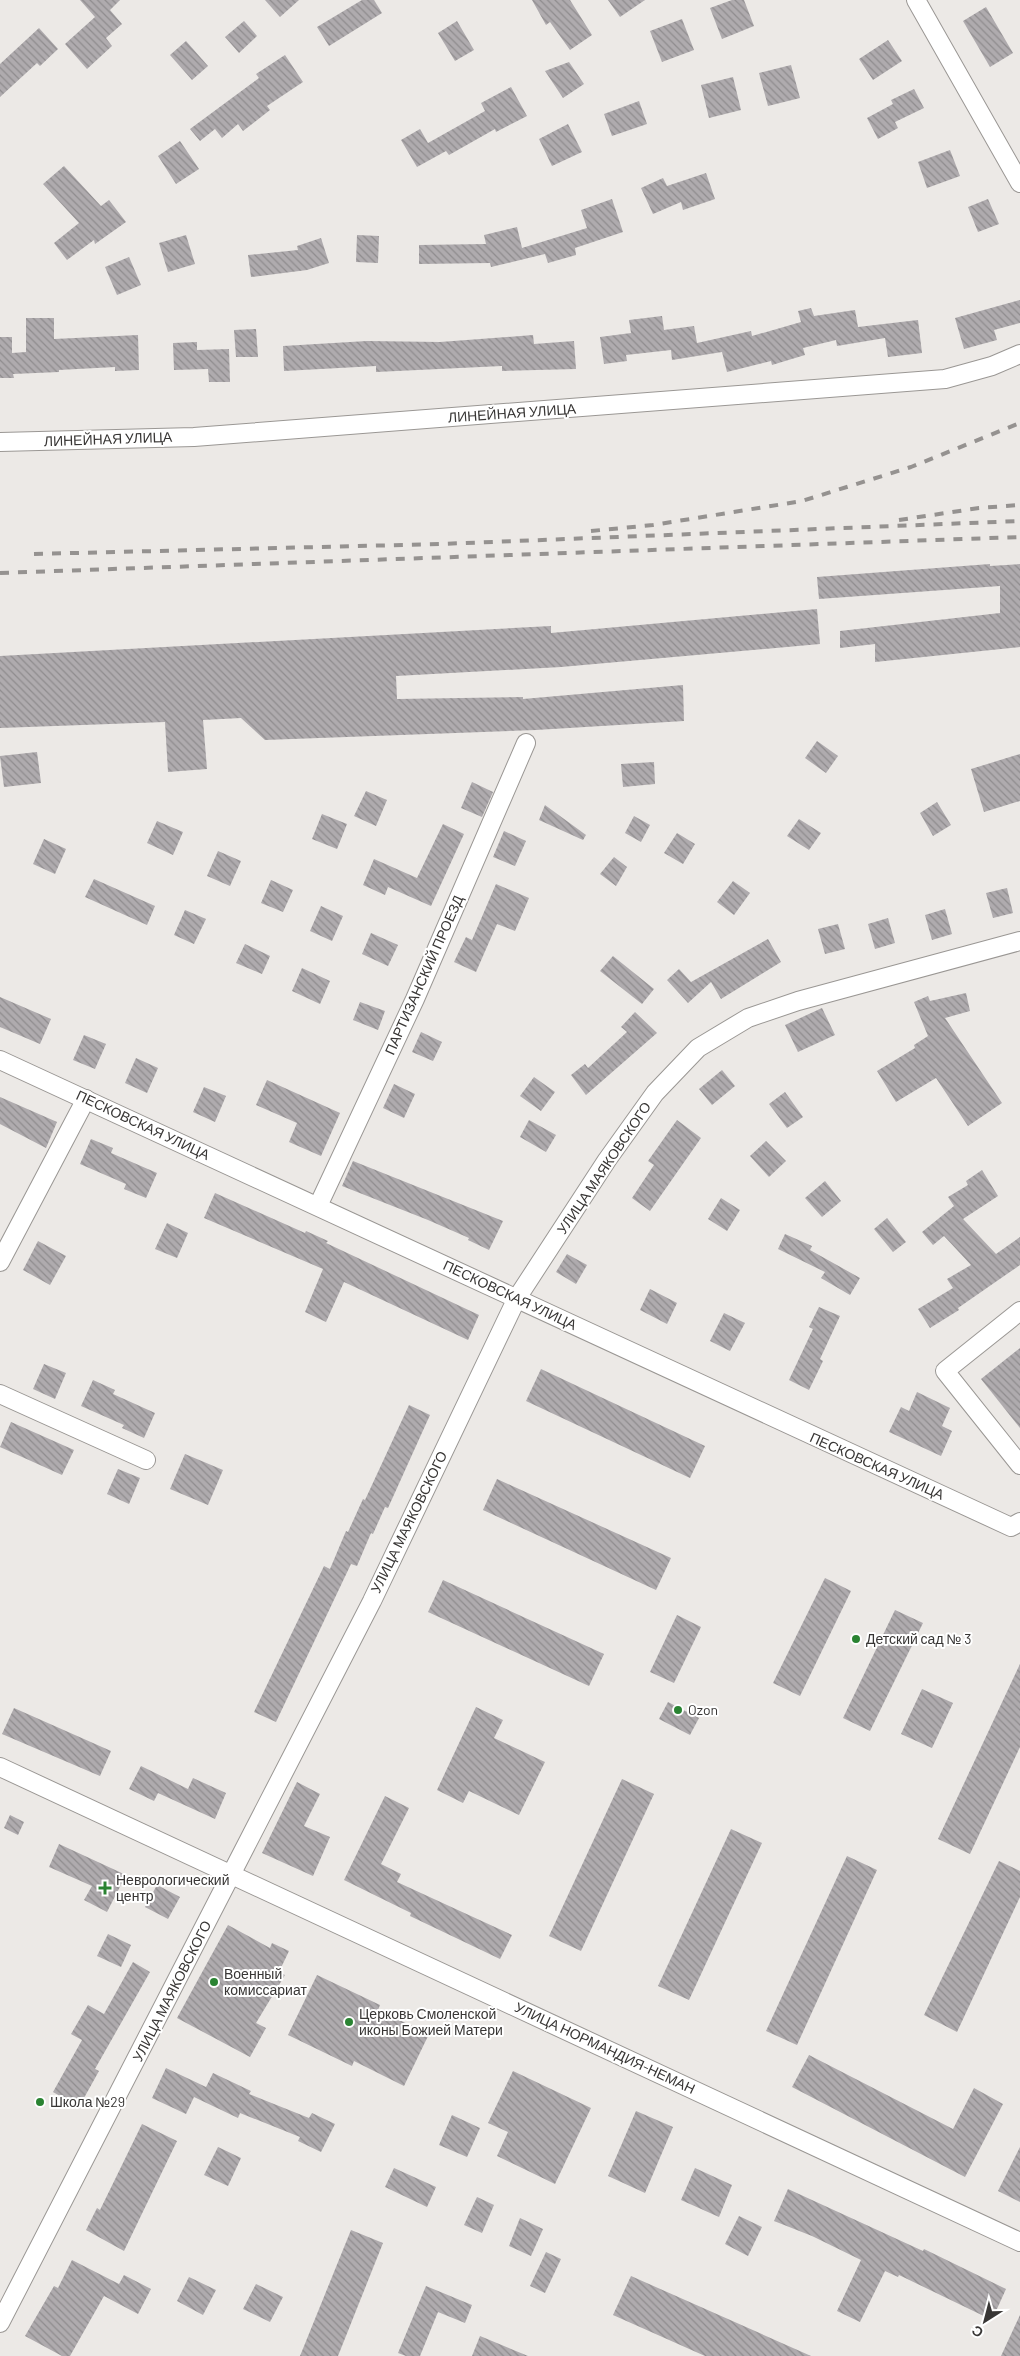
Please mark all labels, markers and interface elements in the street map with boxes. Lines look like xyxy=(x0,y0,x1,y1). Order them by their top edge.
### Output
street label: ЛИНЕЙНАЯ УЛИЦА xyxy=(447,399,577,425)
street label: ЛИНЕЙНАЯ УЛИЦА xyxy=(43,428,173,449)
street label: ПАРТИЗАНСКИЙ ПРОЕЗД xyxy=(381,892,467,1057)
street label: ПЕСКОВСКАЯ УЛИЦА xyxy=(74,1086,213,1163)
street label: УЛИЦА МАЯКОВСКОГО xyxy=(553,1098,654,1237)
street label: ПЕСКОВСКАЯ УЛИЦА xyxy=(441,1256,580,1333)
street label: ПЕСКОВСКАЯ УЛИЦА xyxy=(807,1428,948,1503)
street label: УЛИЦА МАЯКОВСКОГО xyxy=(367,1448,450,1595)
place label: Детский сад № 3 xyxy=(866,1630,971,1647)
marker: Детский сад № 3 xyxy=(850,1633,862,1645)
place label: Ozon xyxy=(688,1701,718,1718)
marker: Ozon xyxy=(672,1704,684,1716)
place label: Неврологический центр xyxy=(116,1871,229,1904)
marker: Неврологический центр xyxy=(98,1881,112,1895)
street label: УЛИЦА МАЯКОВСКОГО xyxy=(129,1917,215,2064)
place label: Военный комиссариат xyxy=(224,1965,307,1998)
marker: Военный комиссариат xyxy=(208,1976,220,1988)
street label: УЛИЦА НОРМАНДИЯ-НЕМАН xyxy=(512,1998,698,2097)
place label: Церковь Смоленской иконы Божией Матери xyxy=(359,2005,503,2038)
marker: Церковь Смоленской иконы Божией Матери xyxy=(343,2016,355,2028)
place label: Школа №29 xyxy=(50,2093,125,2110)
marker: Школа №29 xyxy=(34,2096,46,2108)
north arrow xyxy=(960,2296,1010,2346)
text: С xyxy=(968,2322,986,2342)

